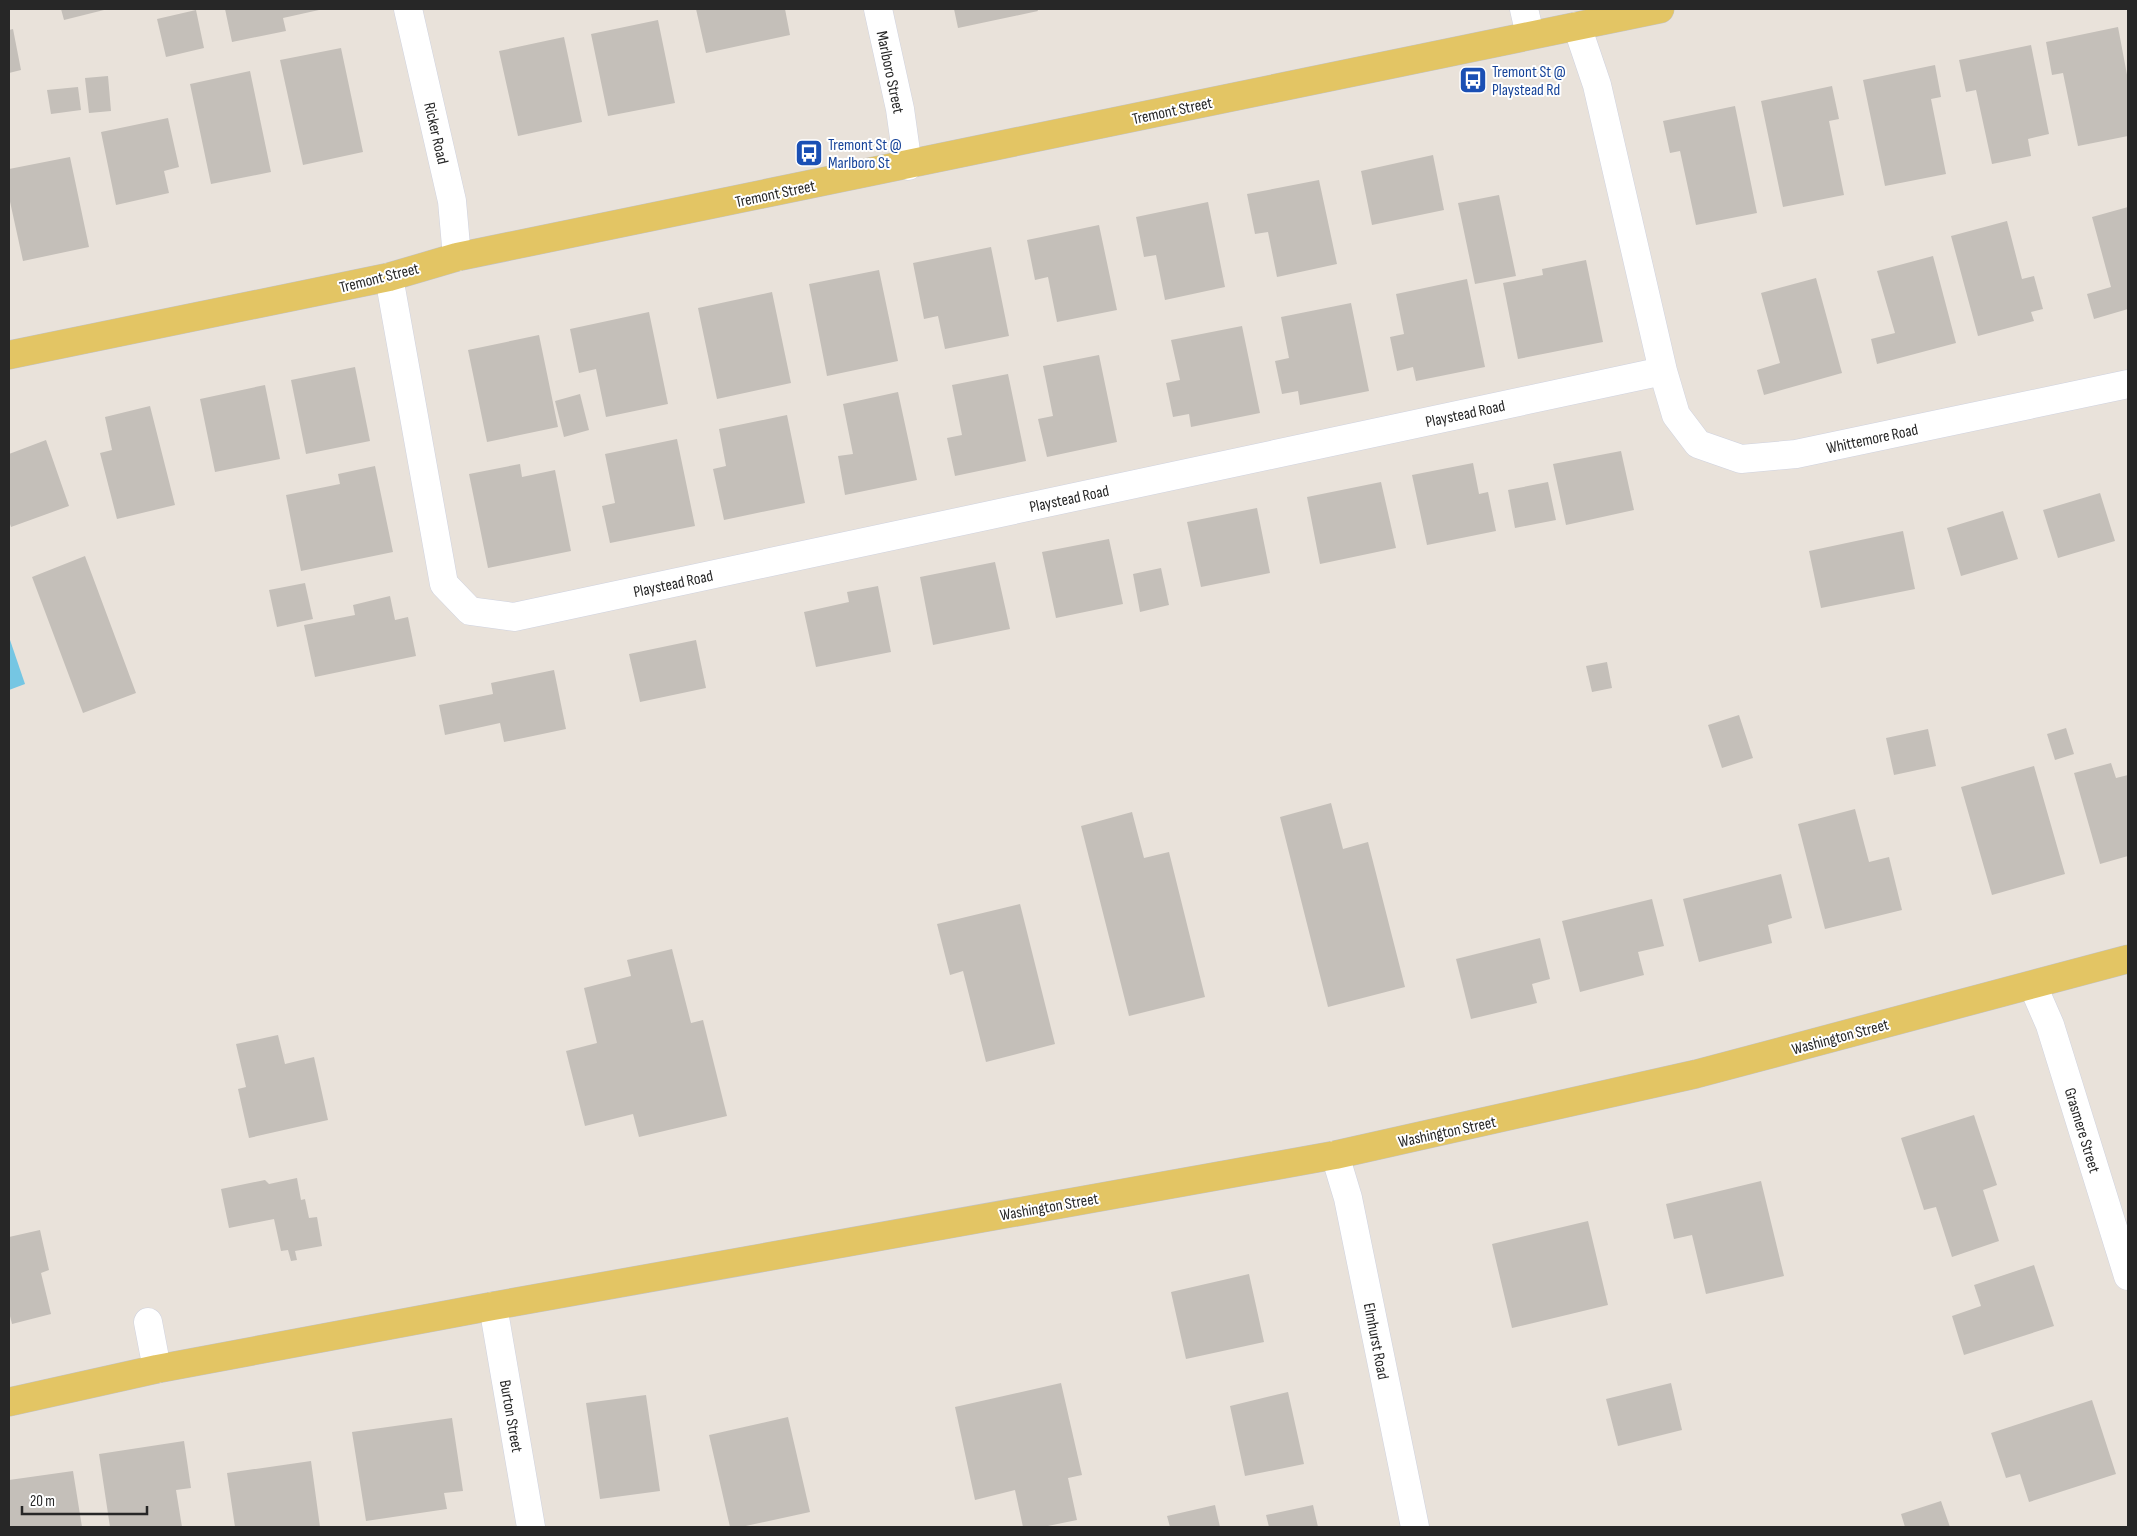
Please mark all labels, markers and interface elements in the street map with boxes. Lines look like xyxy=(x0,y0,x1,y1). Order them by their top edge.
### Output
street label: Marlboro Street xyxy=(872,29,908,115)
place label: Tremont St @ Playstead Rd xyxy=(1492,63,1566,100)
bus stop icon: Tremont St @ Playstead Rd xyxy=(1458,65,1488,95)
street label: Tremont Street xyxy=(1131,94,1214,129)
street label: Ricker Road xyxy=(419,101,452,166)
place label: Tremont St @ Marlboro St xyxy=(828,136,902,173)
bus stop icon: Tremont St @ Marlboro St xyxy=(794,138,824,168)
street label: Tremont Street xyxy=(734,177,817,212)
street label: Tremont Street xyxy=(338,259,421,297)
street label: Playstead Road xyxy=(1424,397,1507,432)
street label: Whittemore Road xyxy=(1825,420,1920,458)
street label: Playstead Road xyxy=(1028,482,1111,517)
street label: Playstead Road xyxy=(632,567,715,602)
street label: Washington Street xyxy=(1790,1015,1891,1059)
street label: Grasmere Street xyxy=(2060,1086,2104,1175)
street label: Washington Street xyxy=(1397,1113,1498,1152)
street label: Washington Street xyxy=(999,1189,1100,1225)
street label: Elmhurst Road xyxy=(1359,1301,1392,1381)
street label: Burton Street xyxy=(495,1379,526,1454)
scale bar xyxy=(22,1484,148,1516)
text: 20 m xyxy=(30,1492,55,1511)

